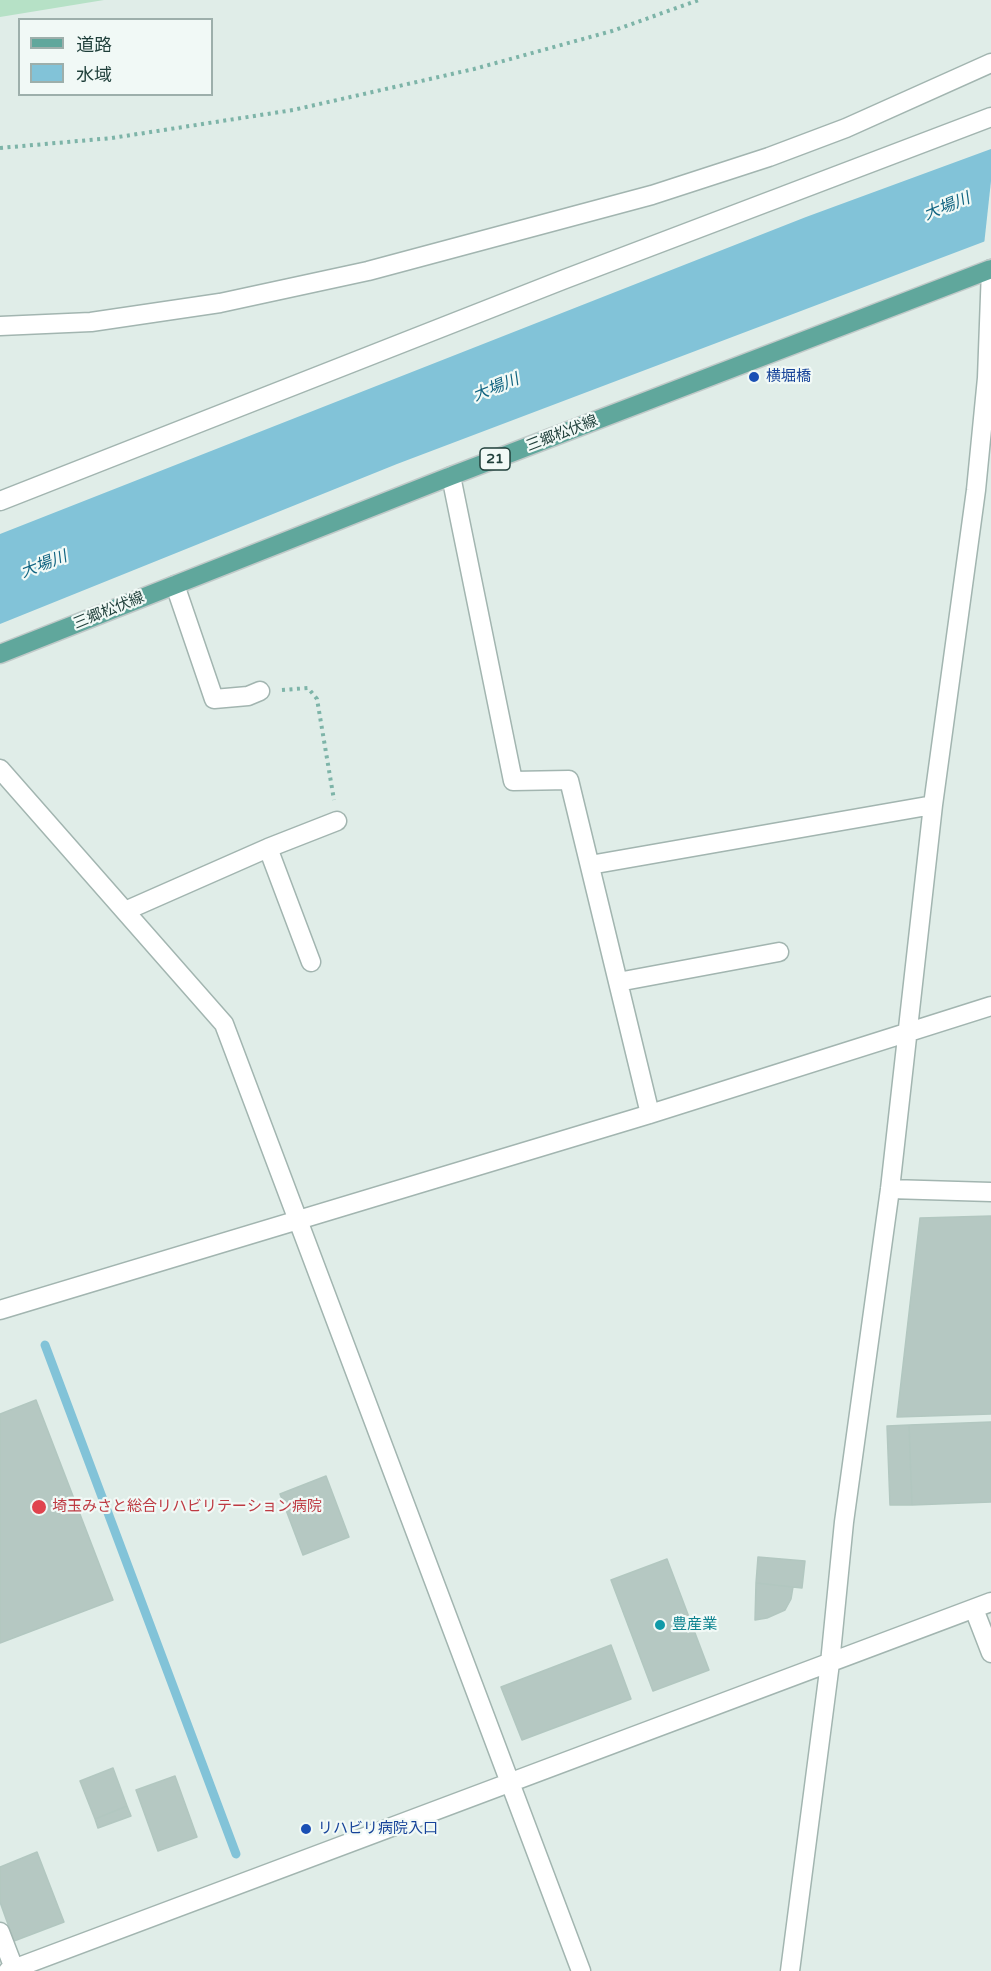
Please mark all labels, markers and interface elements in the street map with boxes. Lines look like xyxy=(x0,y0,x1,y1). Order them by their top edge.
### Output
legend xyxy=(18,18,213,96)
text: 道路 xyxy=(76,34,112,56)
text: 水域 xyxy=(76,64,112,86)
water label: 大場川 xyxy=(921,189,973,225)
place label: 横堀橋 xyxy=(766,368,811,386)
water label: 大場川 xyxy=(470,370,522,406)
marker: 横堀橋 xyxy=(747,370,761,384)
street label: 三郷松伏線 xyxy=(524,412,600,456)
road number: 21 xyxy=(480,448,510,470)
water label: 大場川 xyxy=(18,547,70,583)
street label: 三郷松伏線 xyxy=(71,589,147,633)
marker: 埼玉みさと総合リハビリテーション病院 xyxy=(30,1498,48,1516)
place label: 埼玉みさと総合リハビリテーション病院 xyxy=(52,1498,322,1516)
place label: 豊産業 xyxy=(672,1616,717,1634)
marker: 豊産業 xyxy=(653,1618,667,1632)
place label: リハビリ病院入口 xyxy=(318,1820,438,1838)
marker: リハビリ病院入口 xyxy=(299,1822,313,1836)

